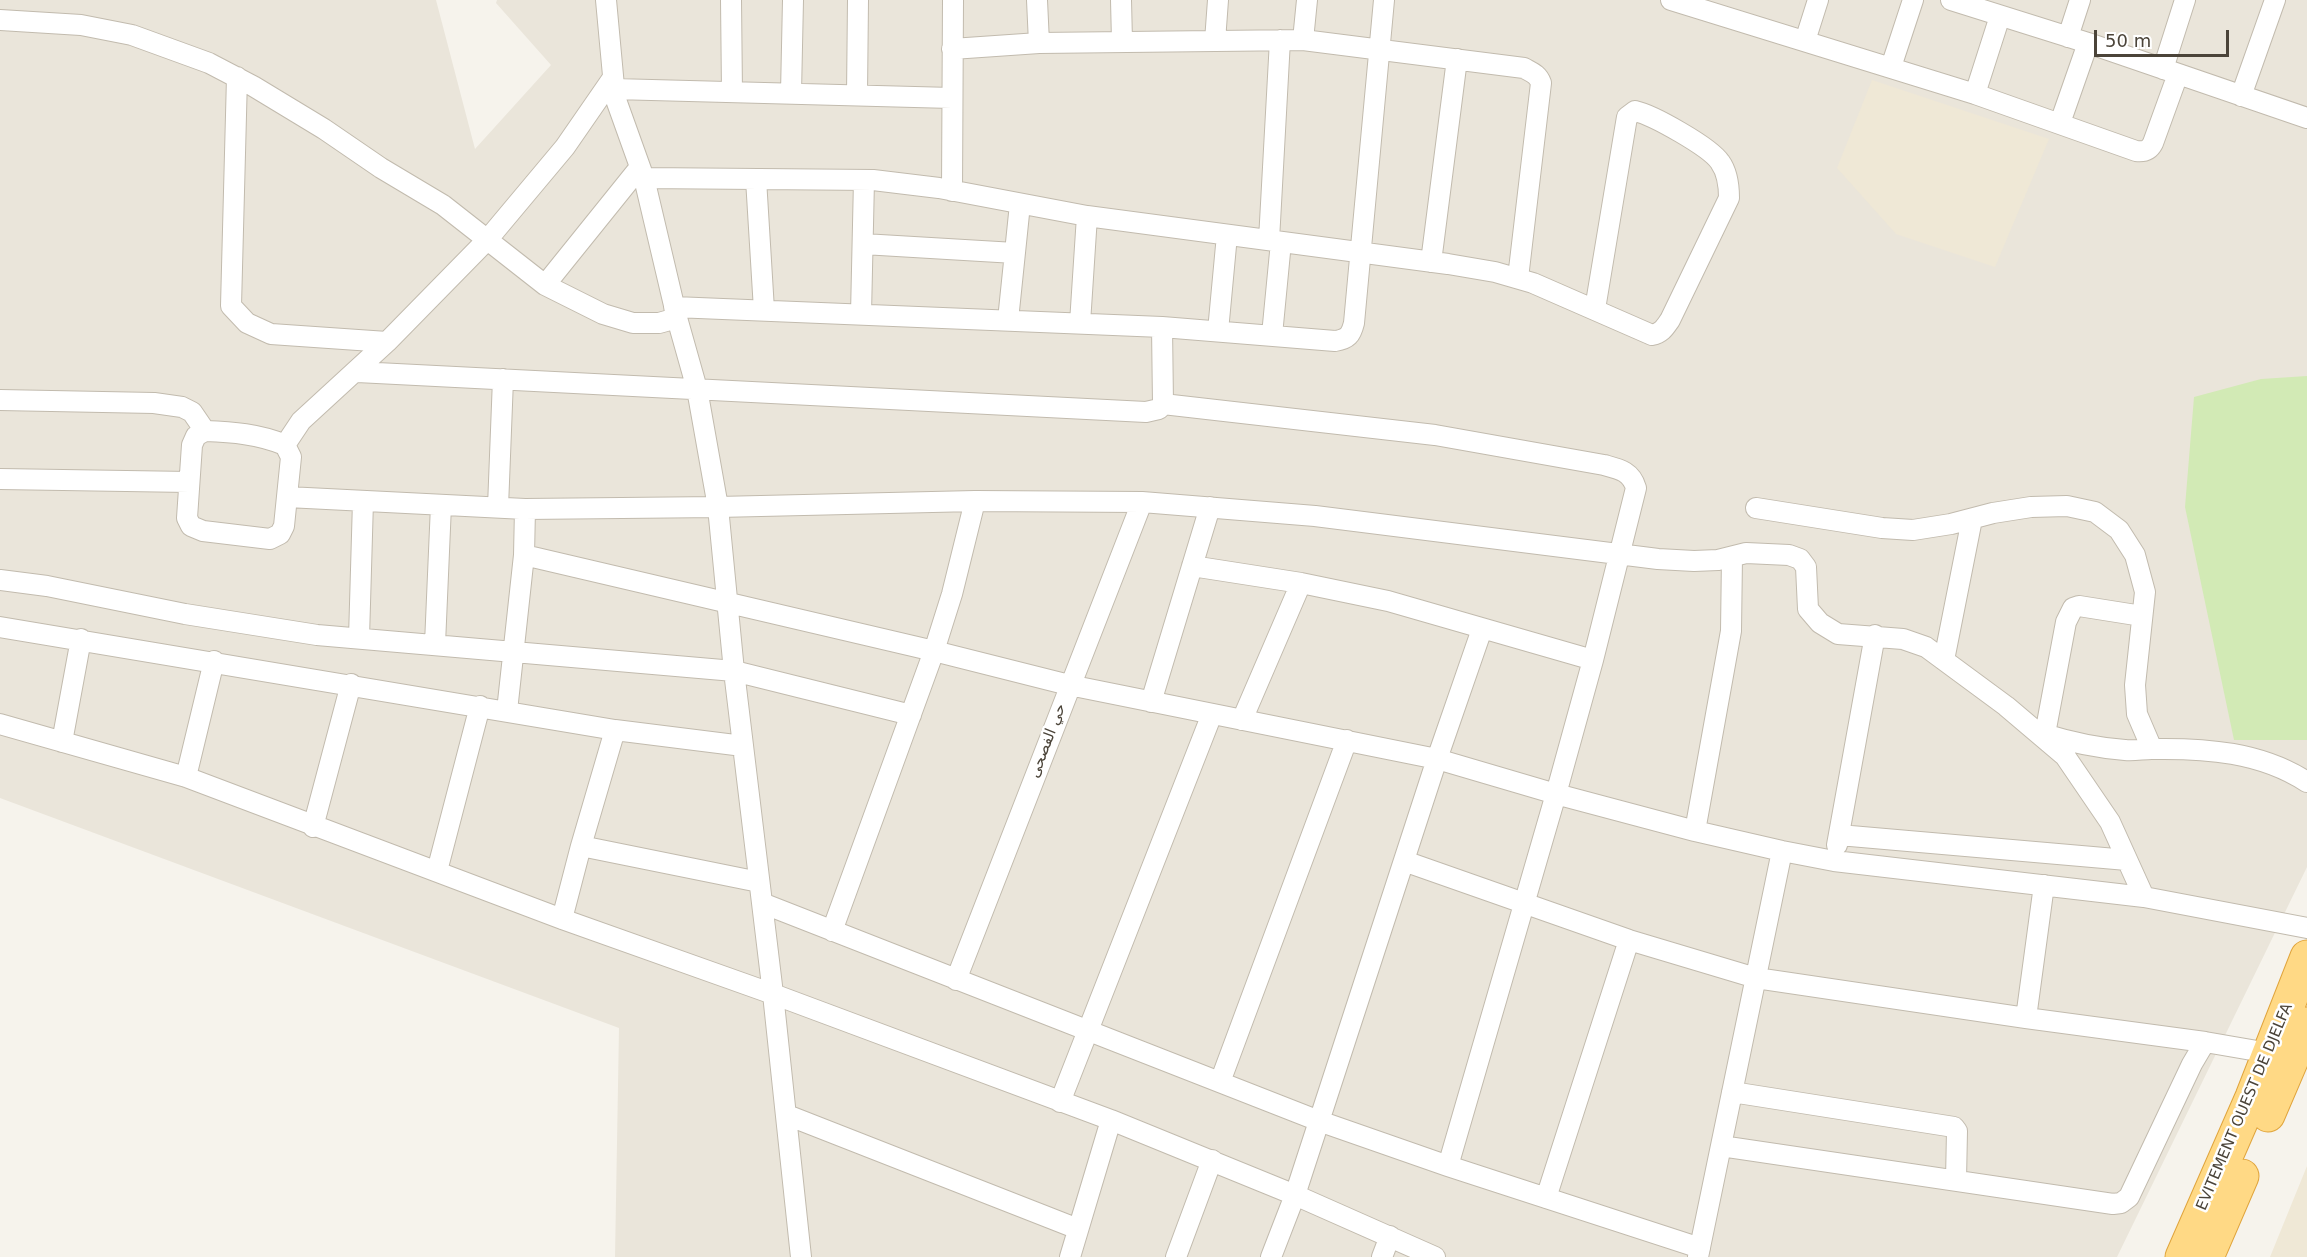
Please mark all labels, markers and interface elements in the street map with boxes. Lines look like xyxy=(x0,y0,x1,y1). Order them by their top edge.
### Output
scale bar xyxy=(2097,18,2232,56)
text: 50 m xyxy=(2105,30,2151,51)
street label: حي الفصحى xyxy=(1026,701,1070,781)
street label: EVITEMENT OUEST DE DJELFA xyxy=(2193,1001,2297,1213)

